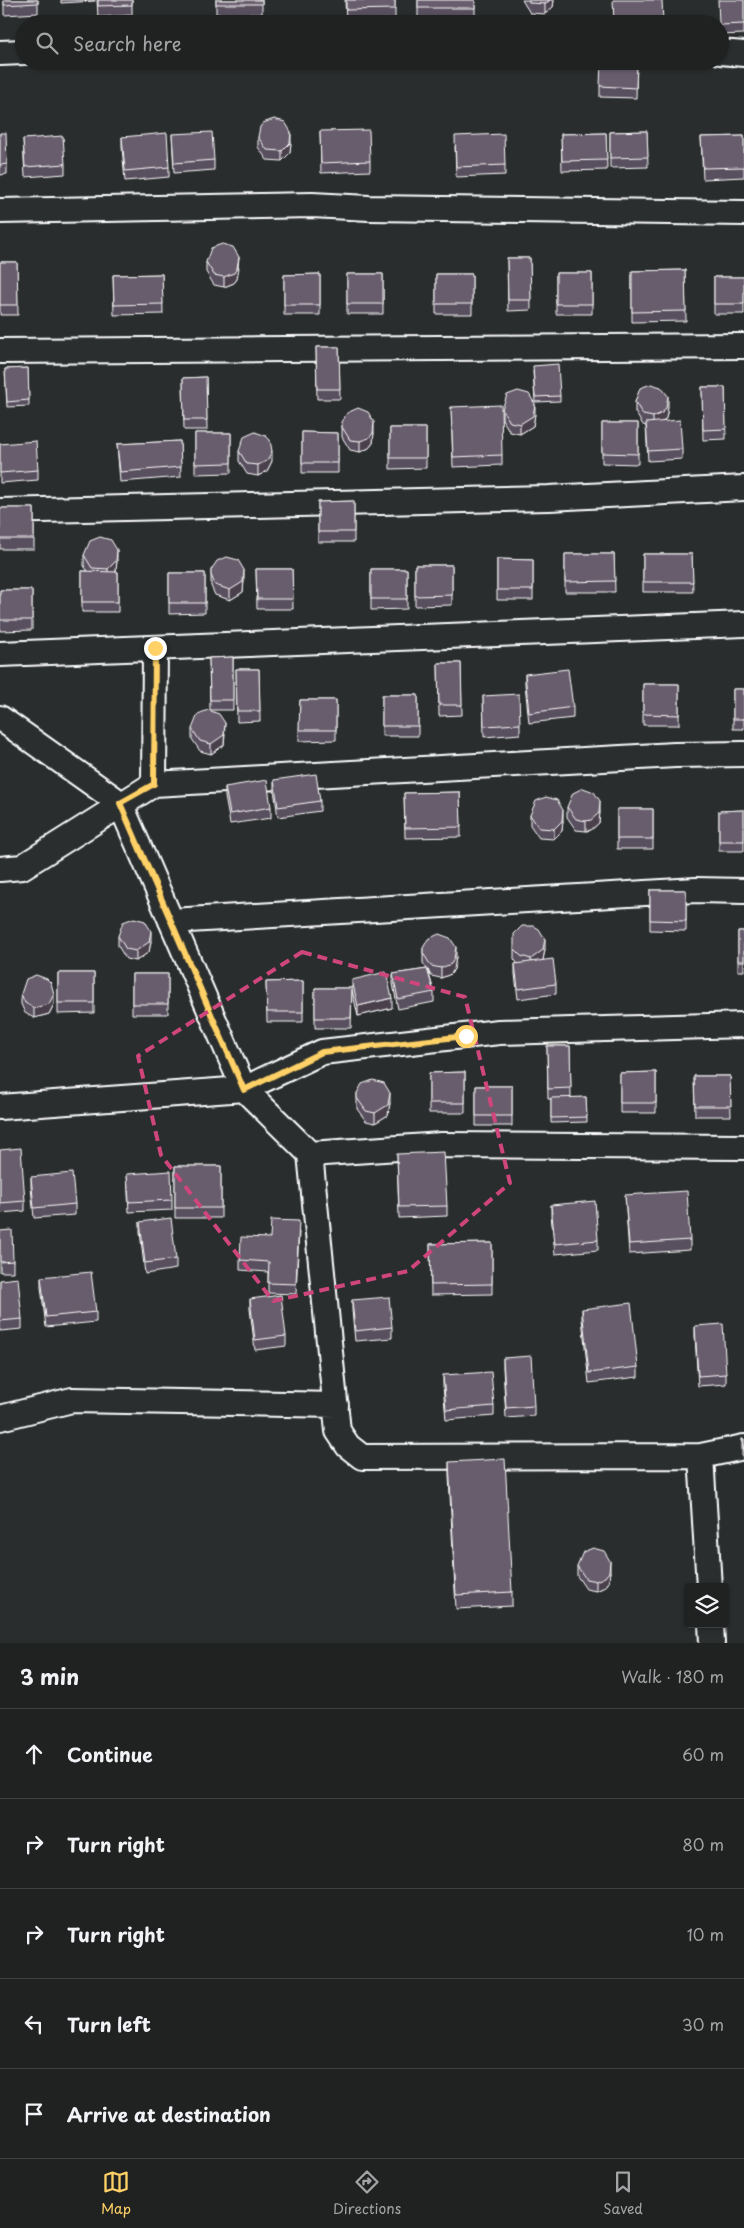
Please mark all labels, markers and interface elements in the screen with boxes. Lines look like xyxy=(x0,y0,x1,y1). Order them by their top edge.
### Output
search box xyxy=(15,15,729,70)
icon: search xyxy=(33,29,61,57)
text: Search here xyxy=(73,29,182,57)
route end xyxy=(144,637,167,660)
route start xyxy=(455,1025,478,1048)
map controls xyxy=(684,1583,729,1628)
button: layers xyxy=(684,1583,729,1628)
text: 3 min xyxy=(20,1660,79,1692)
text: Walk · 180 m xyxy=(621,1664,724,1688)
icon: ahead xyxy=(20,1740,48,1768)
text: Continue xyxy=(67,1740,153,1768)
text: 60 m xyxy=(682,1742,724,1766)
icon: right xyxy=(20,1830,48,1858)
text: Turn right xyxy=(67,1830,165,1858)
text: 80 m xyxy=(682,1832,724,1856)
icon: right xyxy=(20,1920,48,1948)
text: Turn right xyxy=(67,1920,165,1948)
text: 10 m xyxy=(687,1922,724,1946)
icon: left xyxy=(20,2010,48,2038)
text: Turn left xyxy=(67,2010,151,2038)
text: 30 m xyxy=(682,2012,724,2036)
icon: arrive xyxy=(20,2100,48,2128)
text: Arrive at destination xyxy=(67,2100,271,2128)
tab: Map xyxy=(101,2168,131,2219)
tab: Directions xyxy=(333,2168,401,2219)
tab: Saved xyxy=(603,2168,643,2219)

